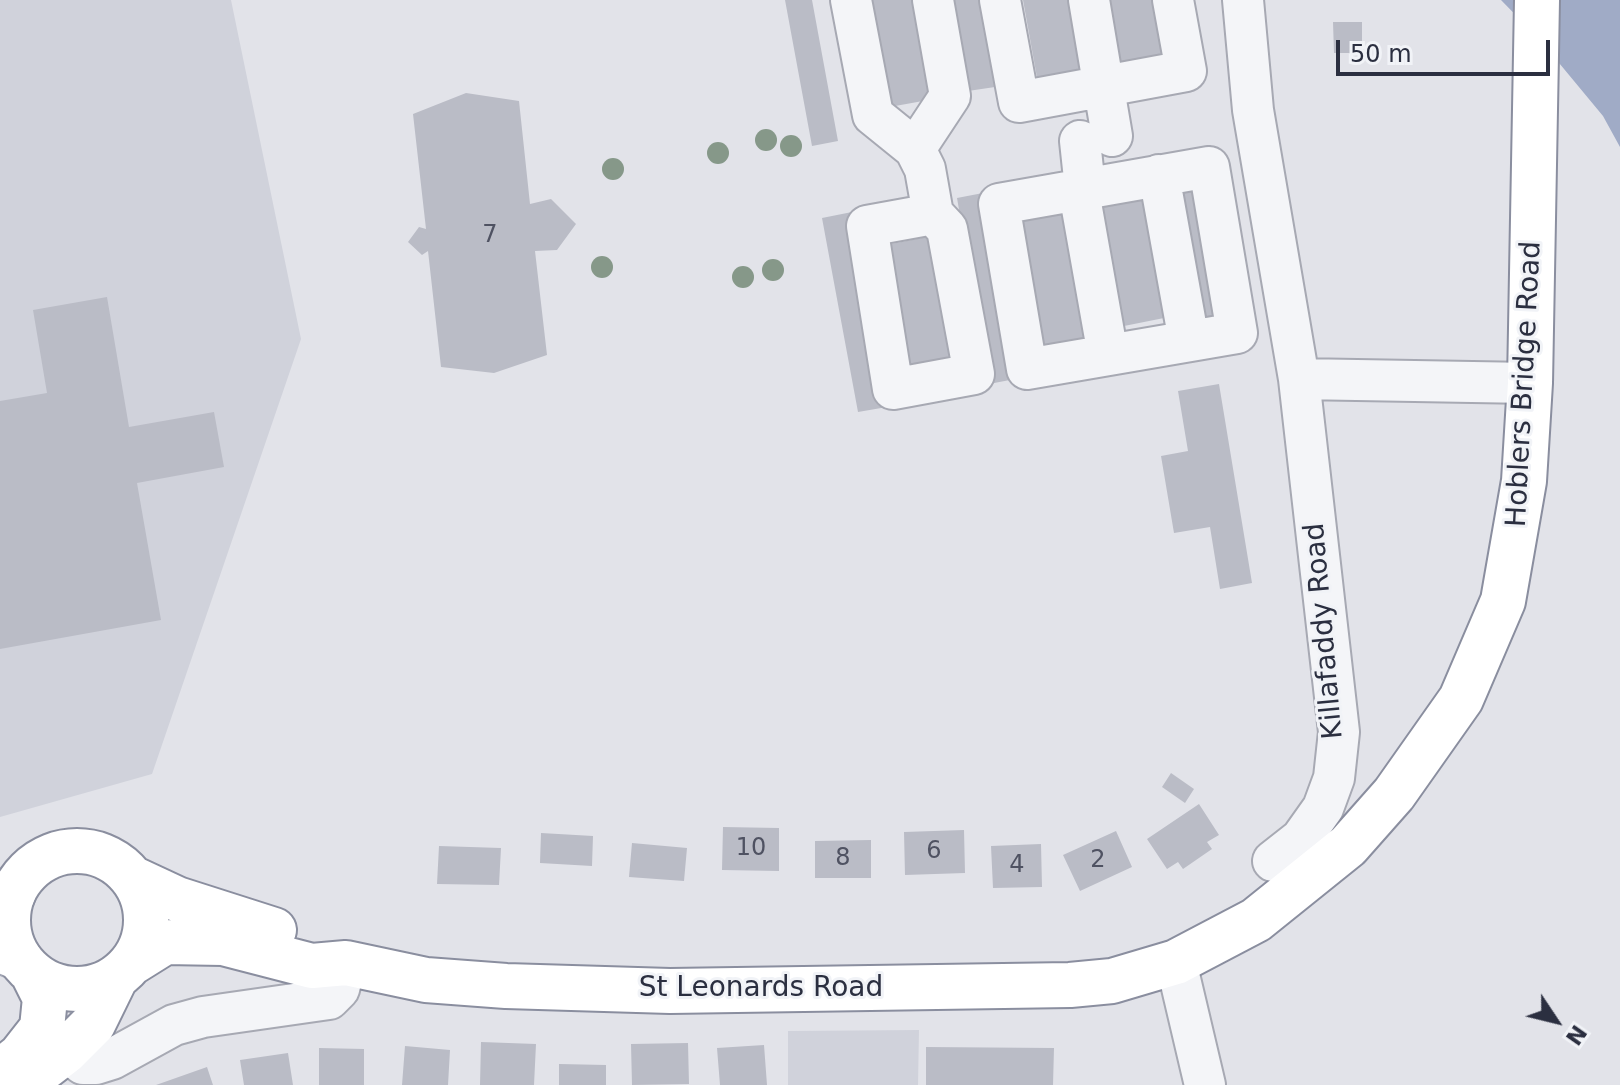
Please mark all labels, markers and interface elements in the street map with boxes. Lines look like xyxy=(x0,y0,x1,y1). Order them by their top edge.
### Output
scale bar xyxy=(1340,24,1554,74)
text: 50 m xyxy=(1350,40,1412,68)
house number: 7 xyxy=(482,222,498,250)
street label: Hoblers Bridge Road xyxy=(1501,240,1549,528)
street label: Killafaddy Road xyxy=(1299,521,1351,741)
house number: 10 xyxy=(736,835,766,863)
house number: 6 xyxy=(926,838,942,866)
house number: 8 xyxy=(835,845,851,873)
house number: 2 xyxy=(1090,847,1106,875)
house number: 4 xyxy=(1009,852,1025,880)
street label: St Leonards Road xyxy=(639,972,883,1006)
north arrow xyxy=(1516,981,1596,1061)
text: N xyxy=(1561,1020,1592,1050)

